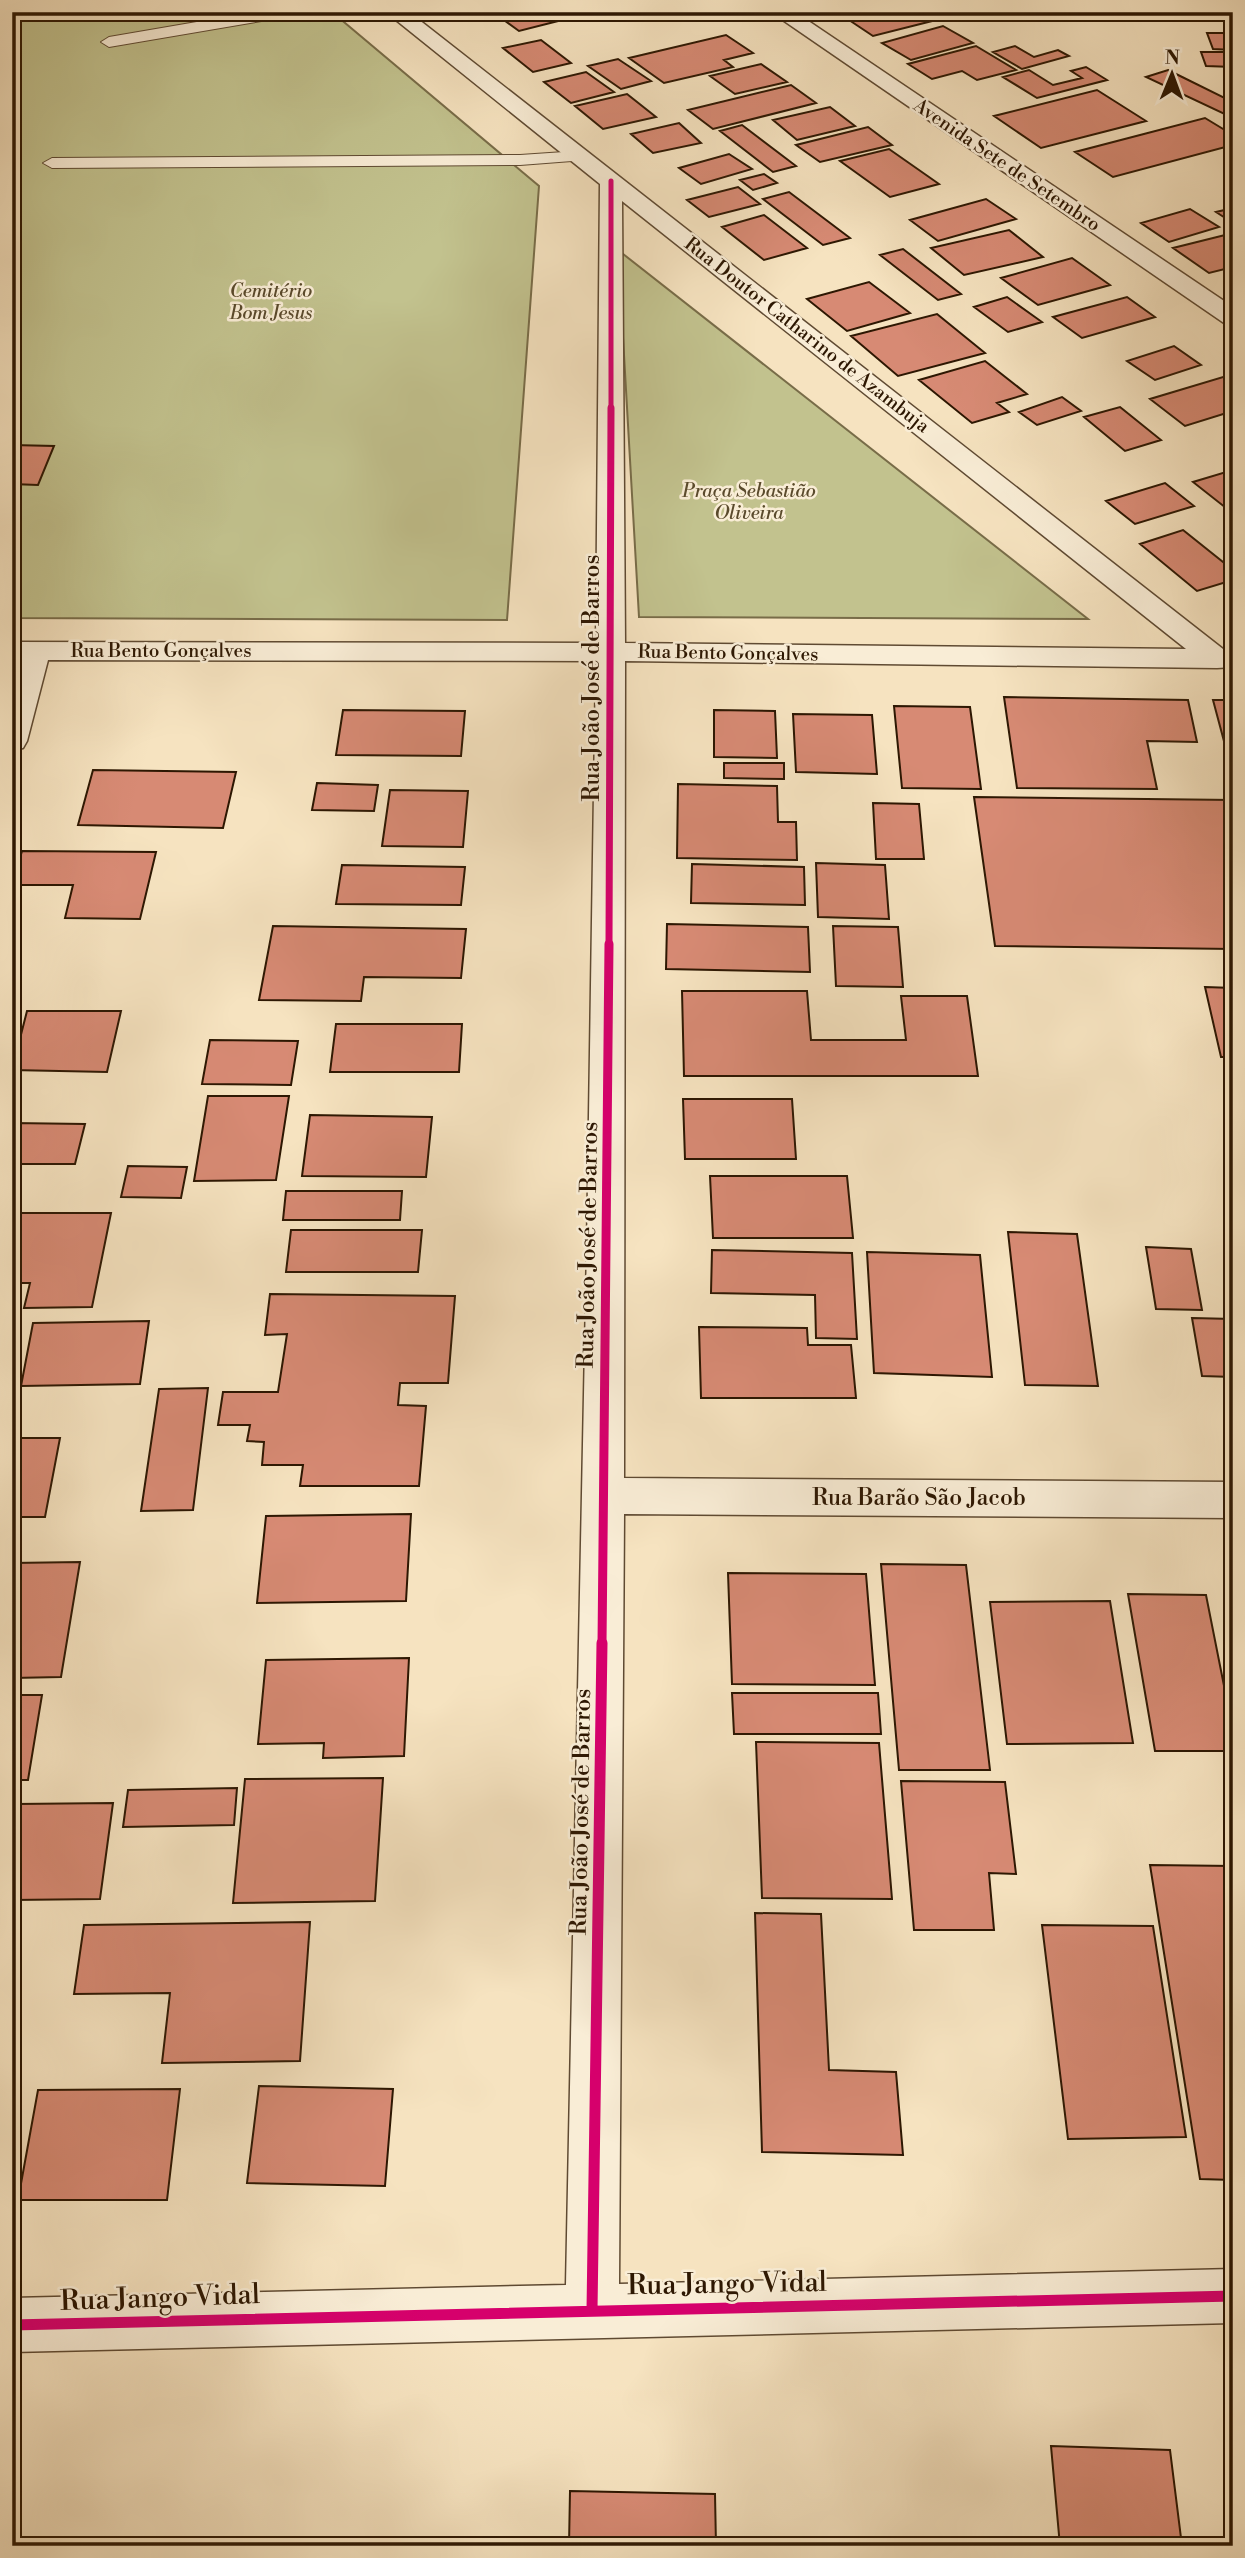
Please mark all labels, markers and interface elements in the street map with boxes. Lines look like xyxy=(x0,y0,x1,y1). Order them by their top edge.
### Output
north arrow xyxy=(1136,38,1206,108)
text: N xyxy=(1165,46,1180,70)
street label: Avenida Sete de Setembro xyxy=(908,93,1105,237)
street label: Rua Doutor Catharino de Azambuja xyxy=(680,232,935,438)
park label: Cemitério Bom Jesus xyxy=(229,279,312,325)
park label: Praça Sebastião Oliveira xyxy=(681,479,816,525)
street label: Rua João José de Barros xyxy=(578,555,606,801)
street label: Rua Bento Gonçalves xyxy=(71,639,251,663)
street label: Rua Bento Gonçalves xyxy=(637,639,819,667)
street label: Rua João José de Barros xyxy=(572,1121,604,1369)
street label: Rua Barão São Jacob xyxy=(812,1484,1026,1512)
street label: Rua João José de Barros xyxy=(565,1688,597,1936)
street label: Rua Jango Vidal xyxy=(627,2265,827,2303)
street label: Rua Jango Vidal xyxy=(59,2277,261,2319)

